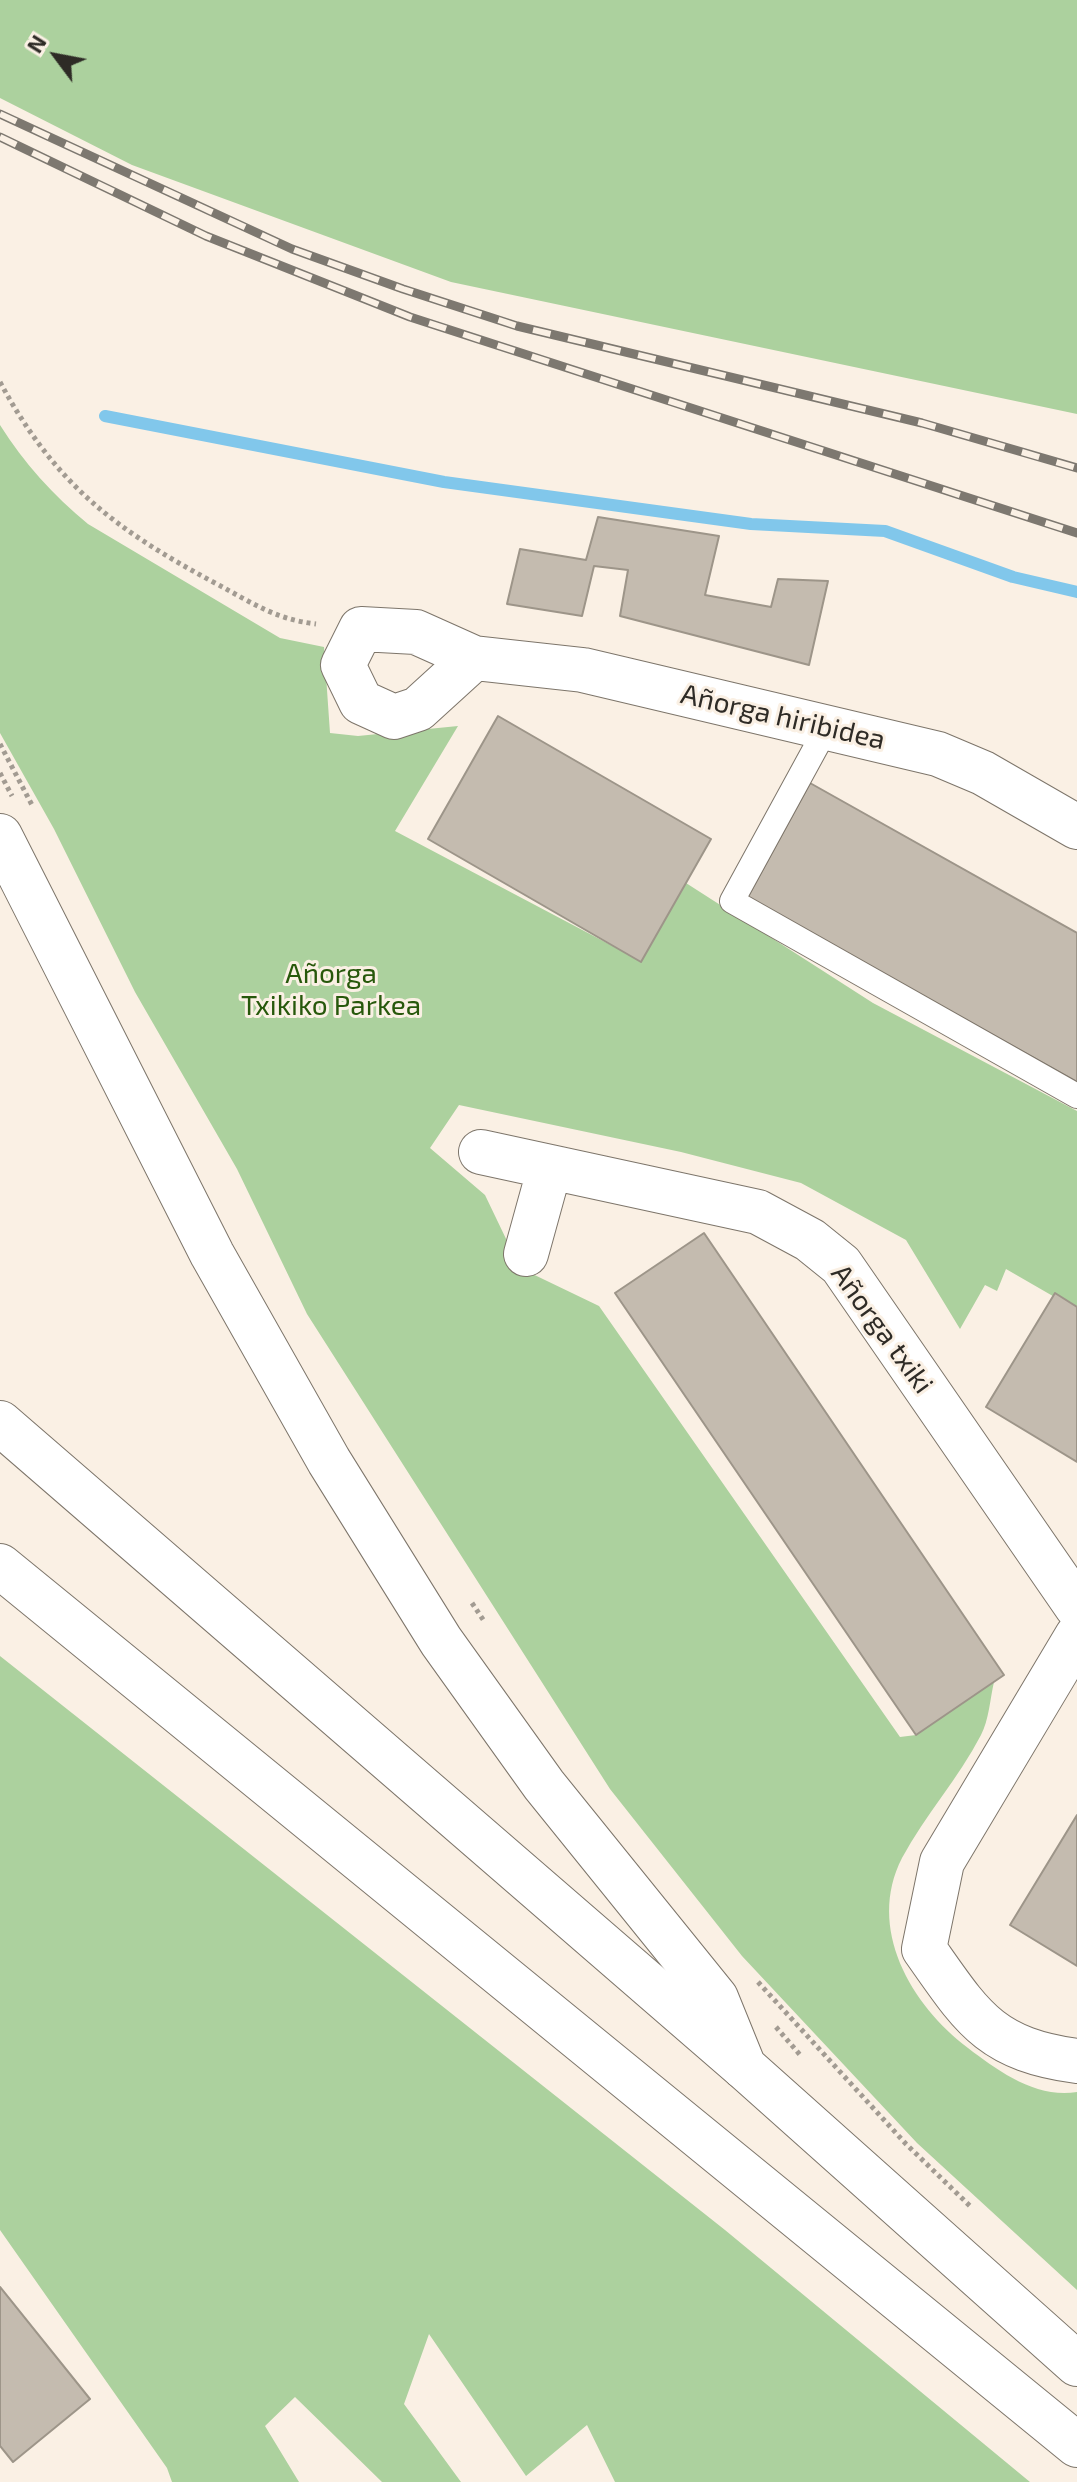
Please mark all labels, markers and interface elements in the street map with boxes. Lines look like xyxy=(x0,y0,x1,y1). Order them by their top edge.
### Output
north arrow xyxy=(16,16,96,96)
text: N xyxy=(20,30,51,57)
street label: Añorga hiribidea xyxy=(678,677,888,757)
park label: Añorga Txikiko Parkea xyxy=(241,957,421,1023)
street label: Añorga txiki xyxy=(824,1258,940,1400)

